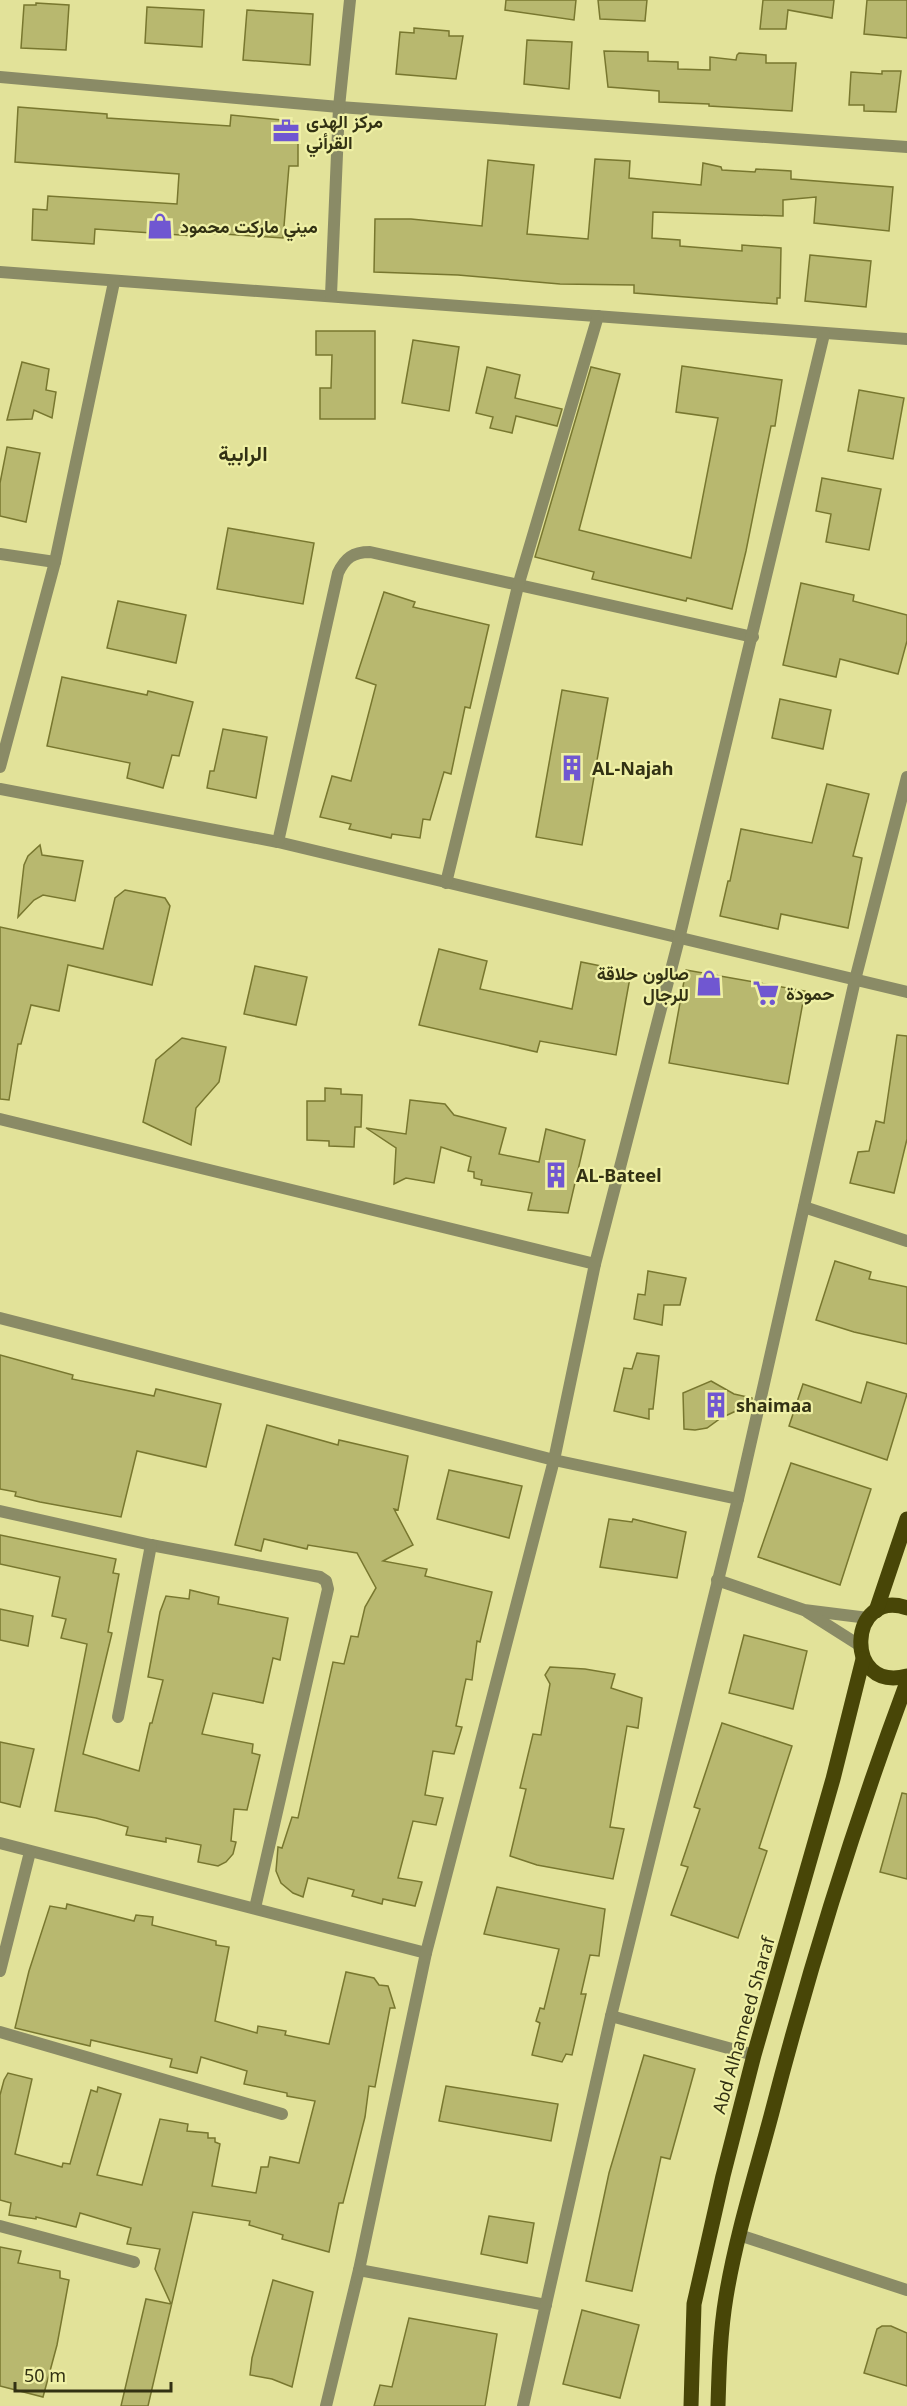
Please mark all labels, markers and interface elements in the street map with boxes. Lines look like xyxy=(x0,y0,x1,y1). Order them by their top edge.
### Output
place label: مركز الهدى القرأني xyxy=(306,109,383,158)
office icon: مركز الهدى القرأني xyxy=(271,116,301,146)
shop icon: ميني ماركت محمود xyxy=(145,211,175,241)
place label: ميني ماركت محمود xyxy=(180,214,318,242)
district label: الرابية xyxy=(218,439,268,467)
building icon: AL-Najah xyxy=(557,753,587,783)
place label: AL-Najah xyxy=(592,756,674,780)
place label: صالون حلاقة للرجال xyxy=(597,961,689,1006)
shop icon: صالون حلاقة للرجال xyxy=(694,968,724,998)
supermarket icon: حمودة xyxy=(751,978,781,1008)
place label: حمودة xyxy=(786,981,834,1005)
building icon: AL-Bateel xyxy=(541,1160,571,1190)
place label: AL-Bateel xyxy=(576,1163,662,1187)
building icon: shaimaa xyxy=(701,1390,731,1420)
place label: shaimaa xyxy=(736,1393,812,1417)
street label: Abd Alhameed Sharaf xyxy=(706,1933,780,2116)
scale bar xyxy=(15,2355,171,2393)
text: 50 m xyxy=(24,2363,66,2387)

